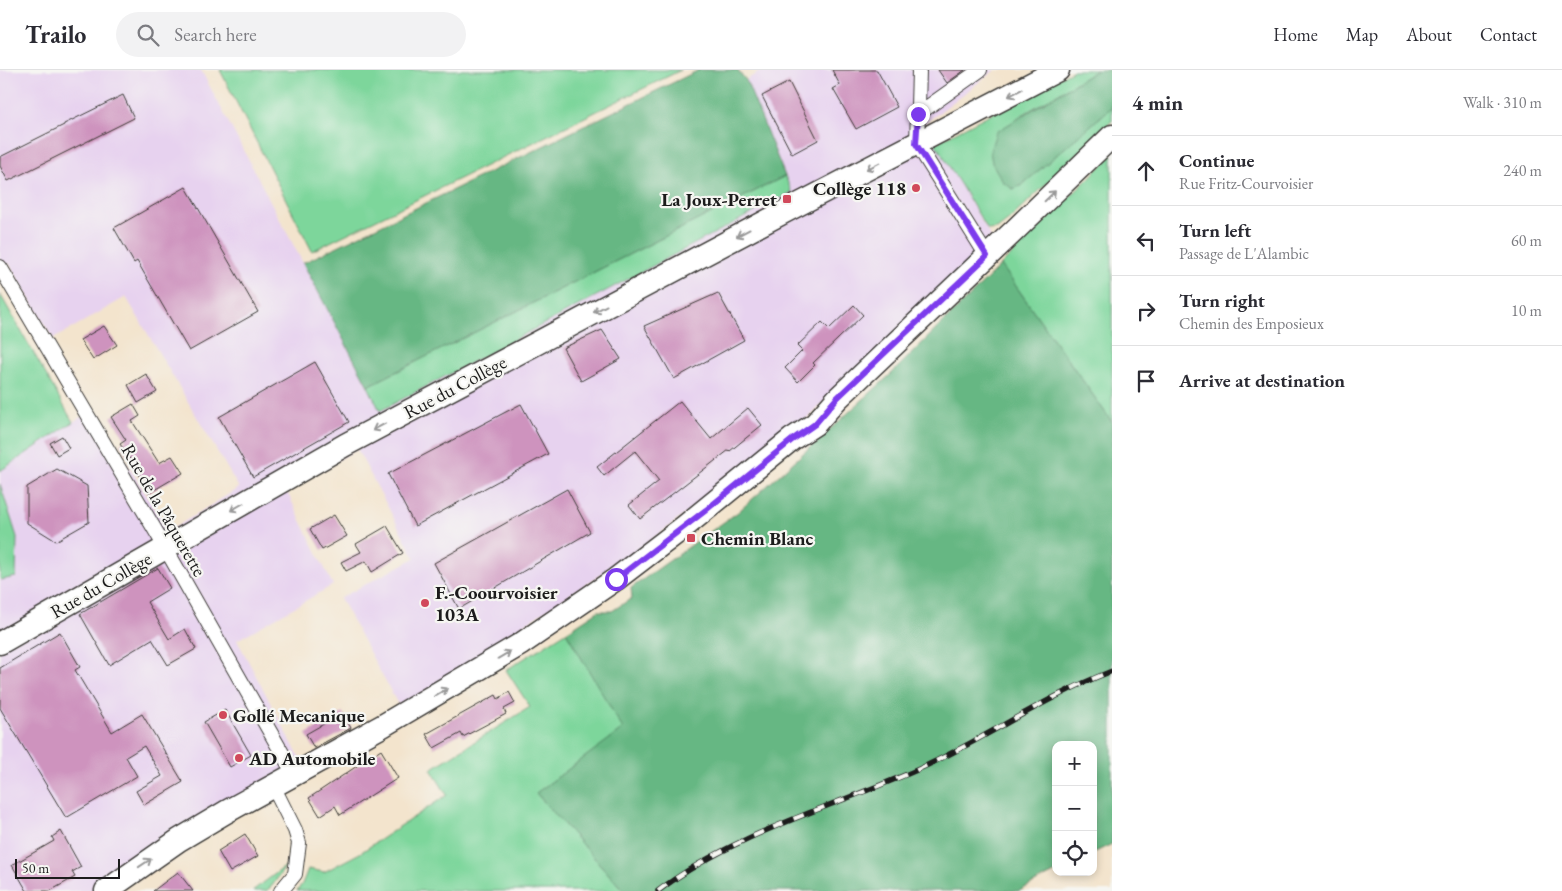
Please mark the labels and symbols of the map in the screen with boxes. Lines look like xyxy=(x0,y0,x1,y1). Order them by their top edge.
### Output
one-way arrow xyxy=(1007,88,1022,98)
route end xyxy=(907,103,930,126)
one-way arrow xyxy=(866,162,881,171)
place label: Collège 118 xyxy=(813,176,906,201)
marker: Collège 118 xyxy=(910,182,922,194)
place label: La Joux-Perret xyxy=(661,187,777,212)
one-way arrow xyxy=(1044,190,1056,202)
marker: La Joux-Perret xyxy=(781,193,793,205)
one-way arrow xyxy=(736,228,751,238)
one-way arrow xyxy=(593,305,607,315)
street label: Rue du Collège xyxy=(399,349,511,425)
one-way arrow xyxy=(372,423,387,432)
street label: Rue de la Pâquerette xyxy=(116,439,212,581)
one-way arrow xyxy=(231,502,245,512)
place label: Chemin Blanc xyxy=(701,526,814,551)
marker: Chemin Blanc xyxy=(685,532,697,544)
street label: Rue du Collège xyxy=(46,546,156,624)
route start xyxy=(605,568,628,591)
place label: F.-Coourvoisier 103A xyxy=(435,580,558,627)
marker: F.-Coourvoisier 103A xyxy=(419,597,431,609)
one-way arrow xyxy=(496,649,510,659)
one-way arrow xyxy=(433,687,447,697)
place label: Gollé Mecanique xyxy=(233,703,365,728)
marker: Gollé Mecanique xyxy=(217,709,229,721)
place label: AD Automobile xyxy=(248,746,376,771)
marker: AD Automobile xyxy=(233,752,245,764)
scale bar xyxy=(15,856,120,879)
one-way arrow xyxy=(138,858,152,868)

